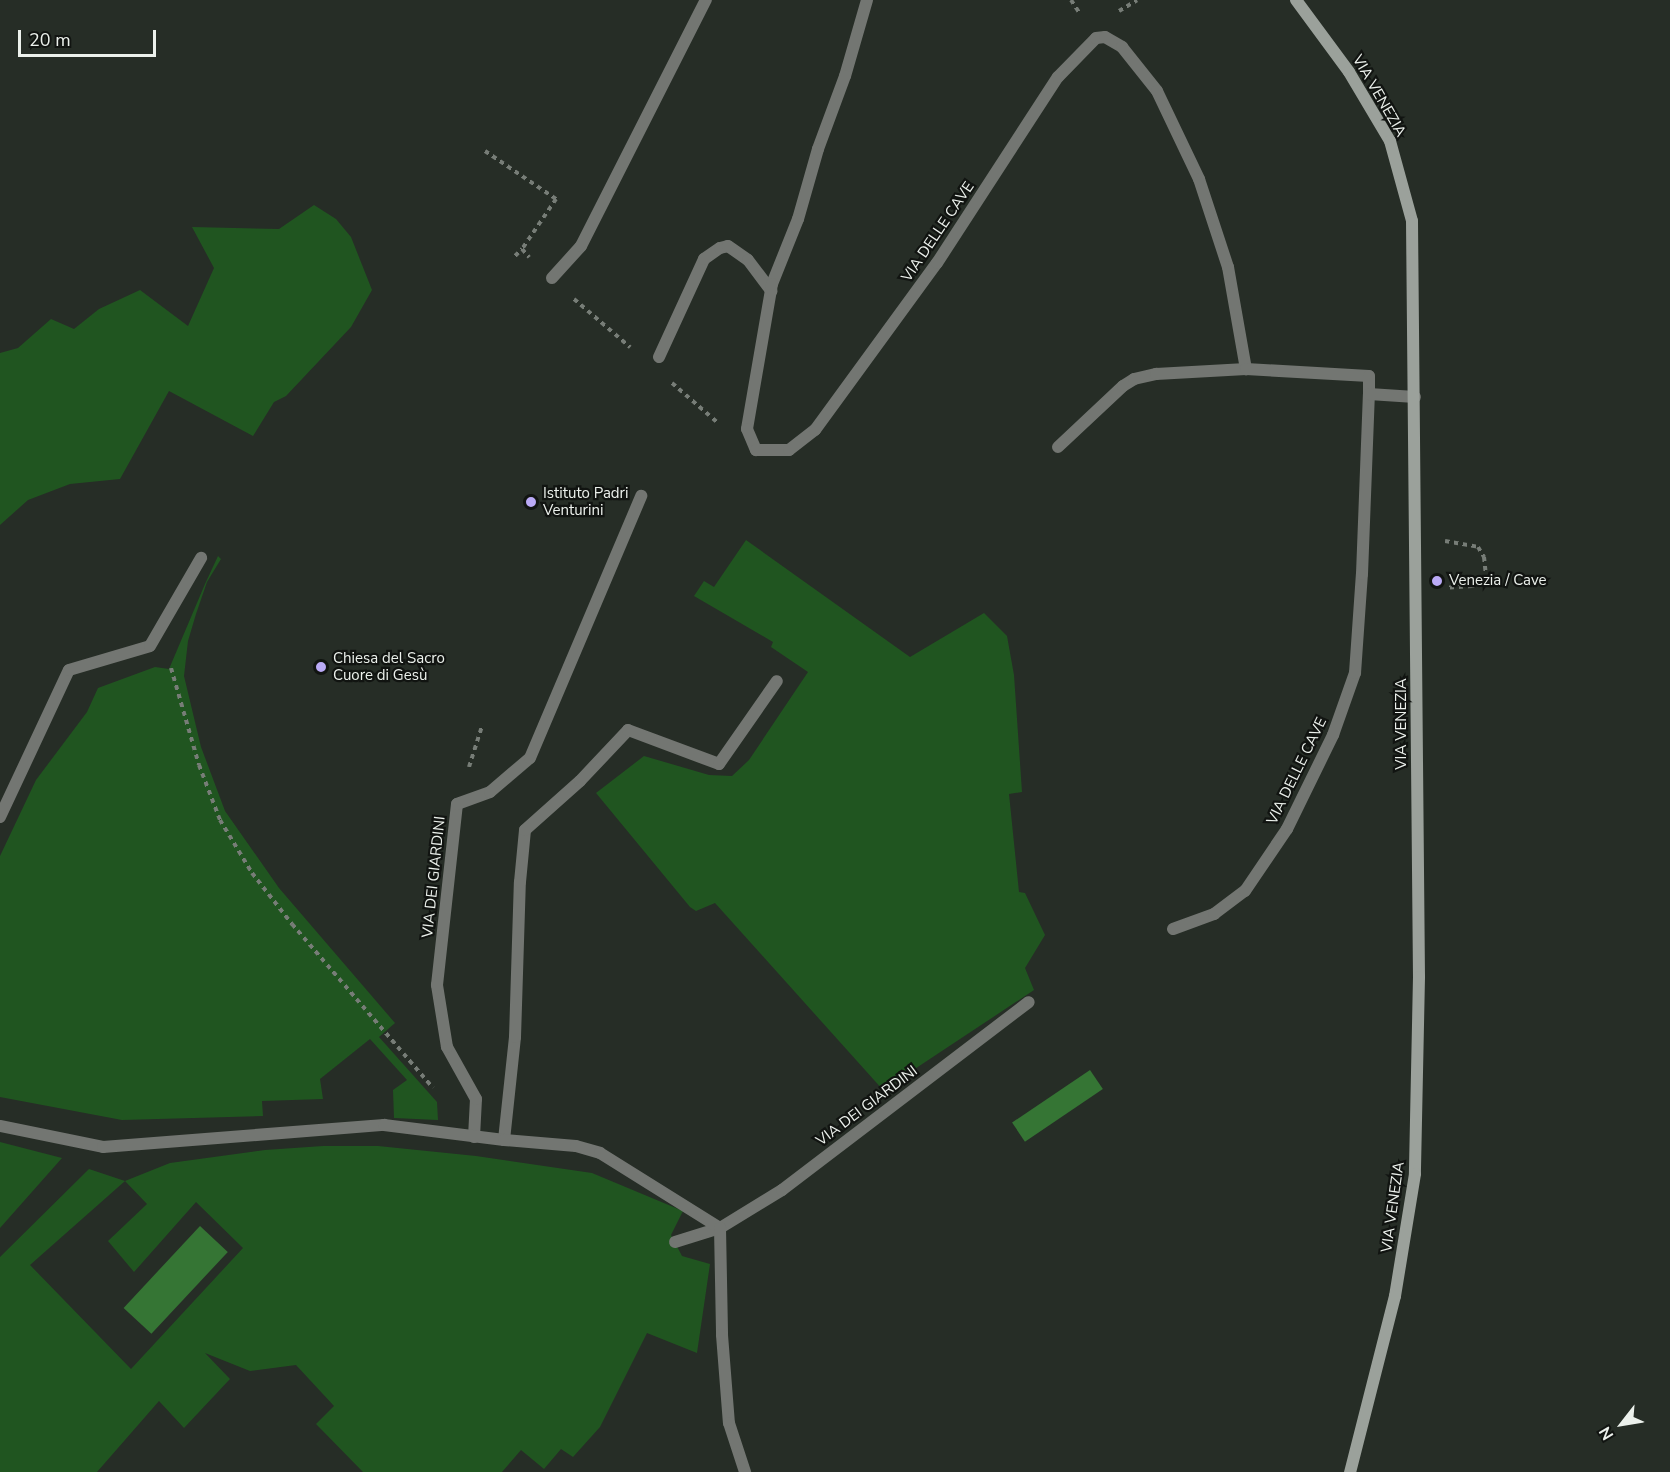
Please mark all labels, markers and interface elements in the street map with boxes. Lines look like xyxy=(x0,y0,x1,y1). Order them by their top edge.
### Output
scale bar xyxy=(21,18,159,56)
text: 20 m xyxy=(29,28,71,52)
street label: VIA VENEZIA xyxy=(1348,52,1410,140)
street label: VIA DELLE CAVE xyxy=(898,179,978,285)
place label: Istituto Padri Venturini xyxy=(543,484,628,519)
marker: Istituto Padri Venturini xyxy=(524,495,538,509)
place label: Venezia / Cave xyxy=(1449,572,1547,590)
marker: Venezia / Cave xyxy=(1430,574,1444,588)
place label: Chiesa del Sacro Cuore di Gesù xyxy=(333,649,445,684)
marker: Chiesa del Sacro Cuore di Gesù xyxy=(314,660,328,674)
street label: VIA VENEZIA xyxy=(1393,678,1411,770)
street label: VIA DELLE CAVE xyxy=(1263,715,1331,827)
street label: VIA DEI GIARDINI xyxy=(419,815,449,939)
street label: VIA DEI GIARDINI xyxy=(813,1062,921,1150)
street label: VIA VENEZIA xyxy=(1378,1160,1408,1254)
north arrow xyxy=(1592,1394,1652,1454)
text: N xyxy=(1594,1422,1619,1444)

